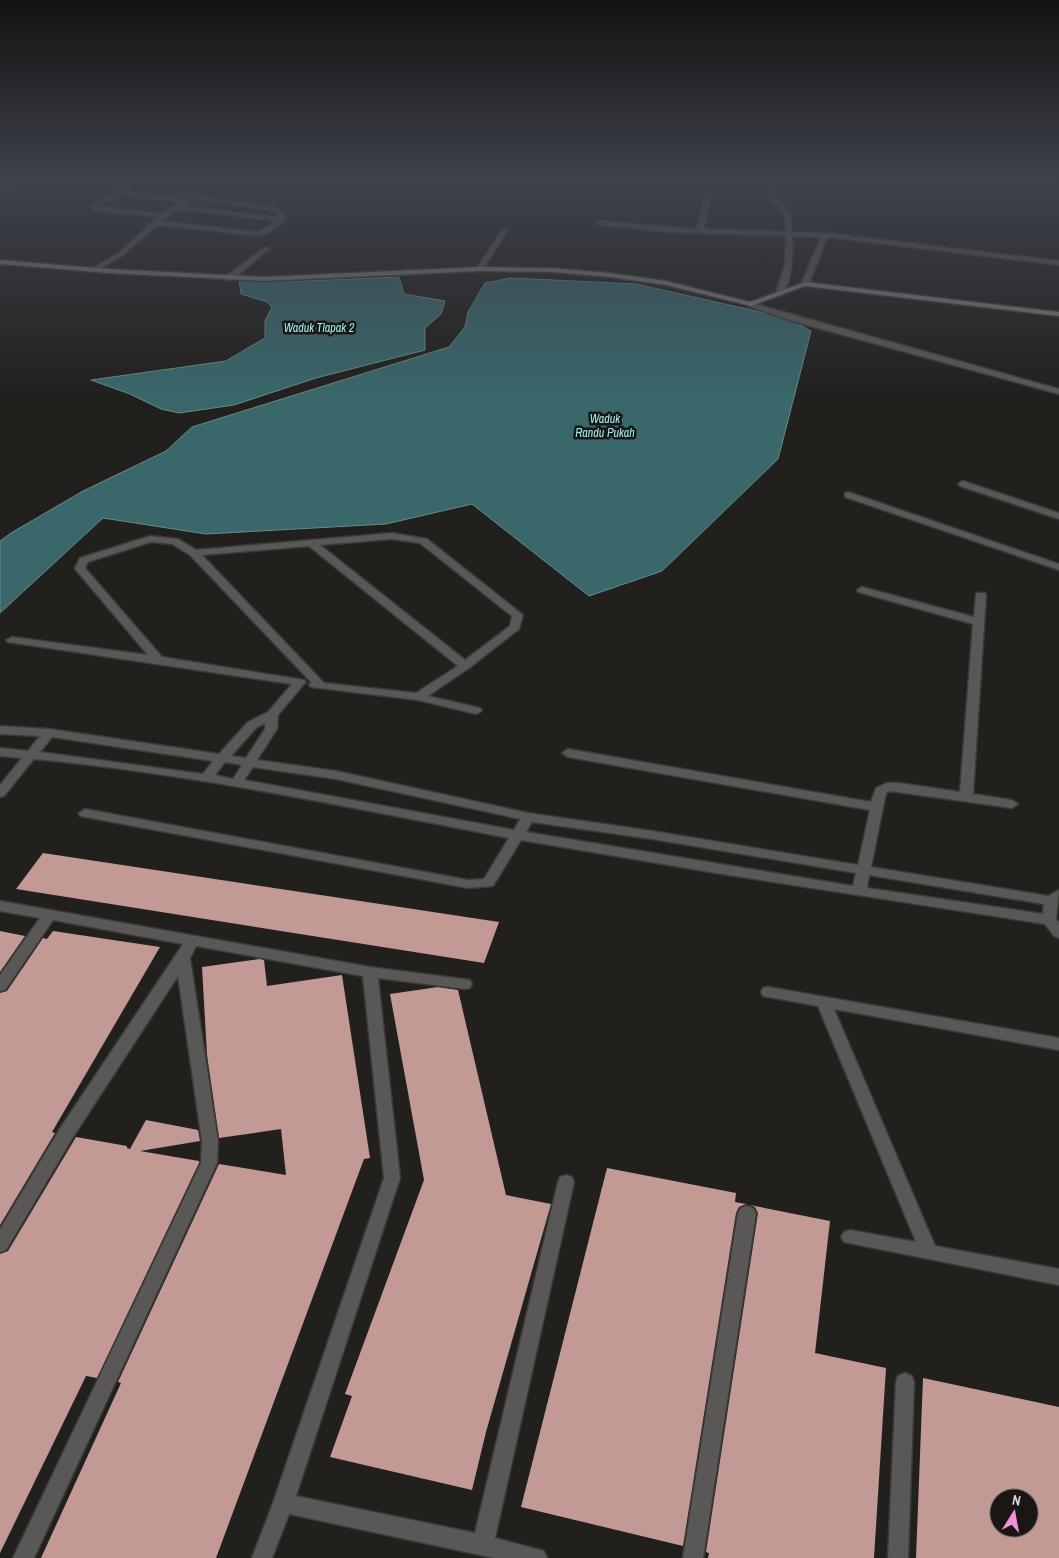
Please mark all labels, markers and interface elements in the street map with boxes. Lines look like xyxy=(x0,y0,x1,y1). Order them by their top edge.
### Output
water label: Waduk Tlapak 2 xyxy=(284,320,355,336)
water label: Waduk Randu Pukah xyxy=(575,411,635,441)
north arrow xyxy=(989,1488,1039,1538)
text: N xyxy=(1011,1491,1022,1510)

